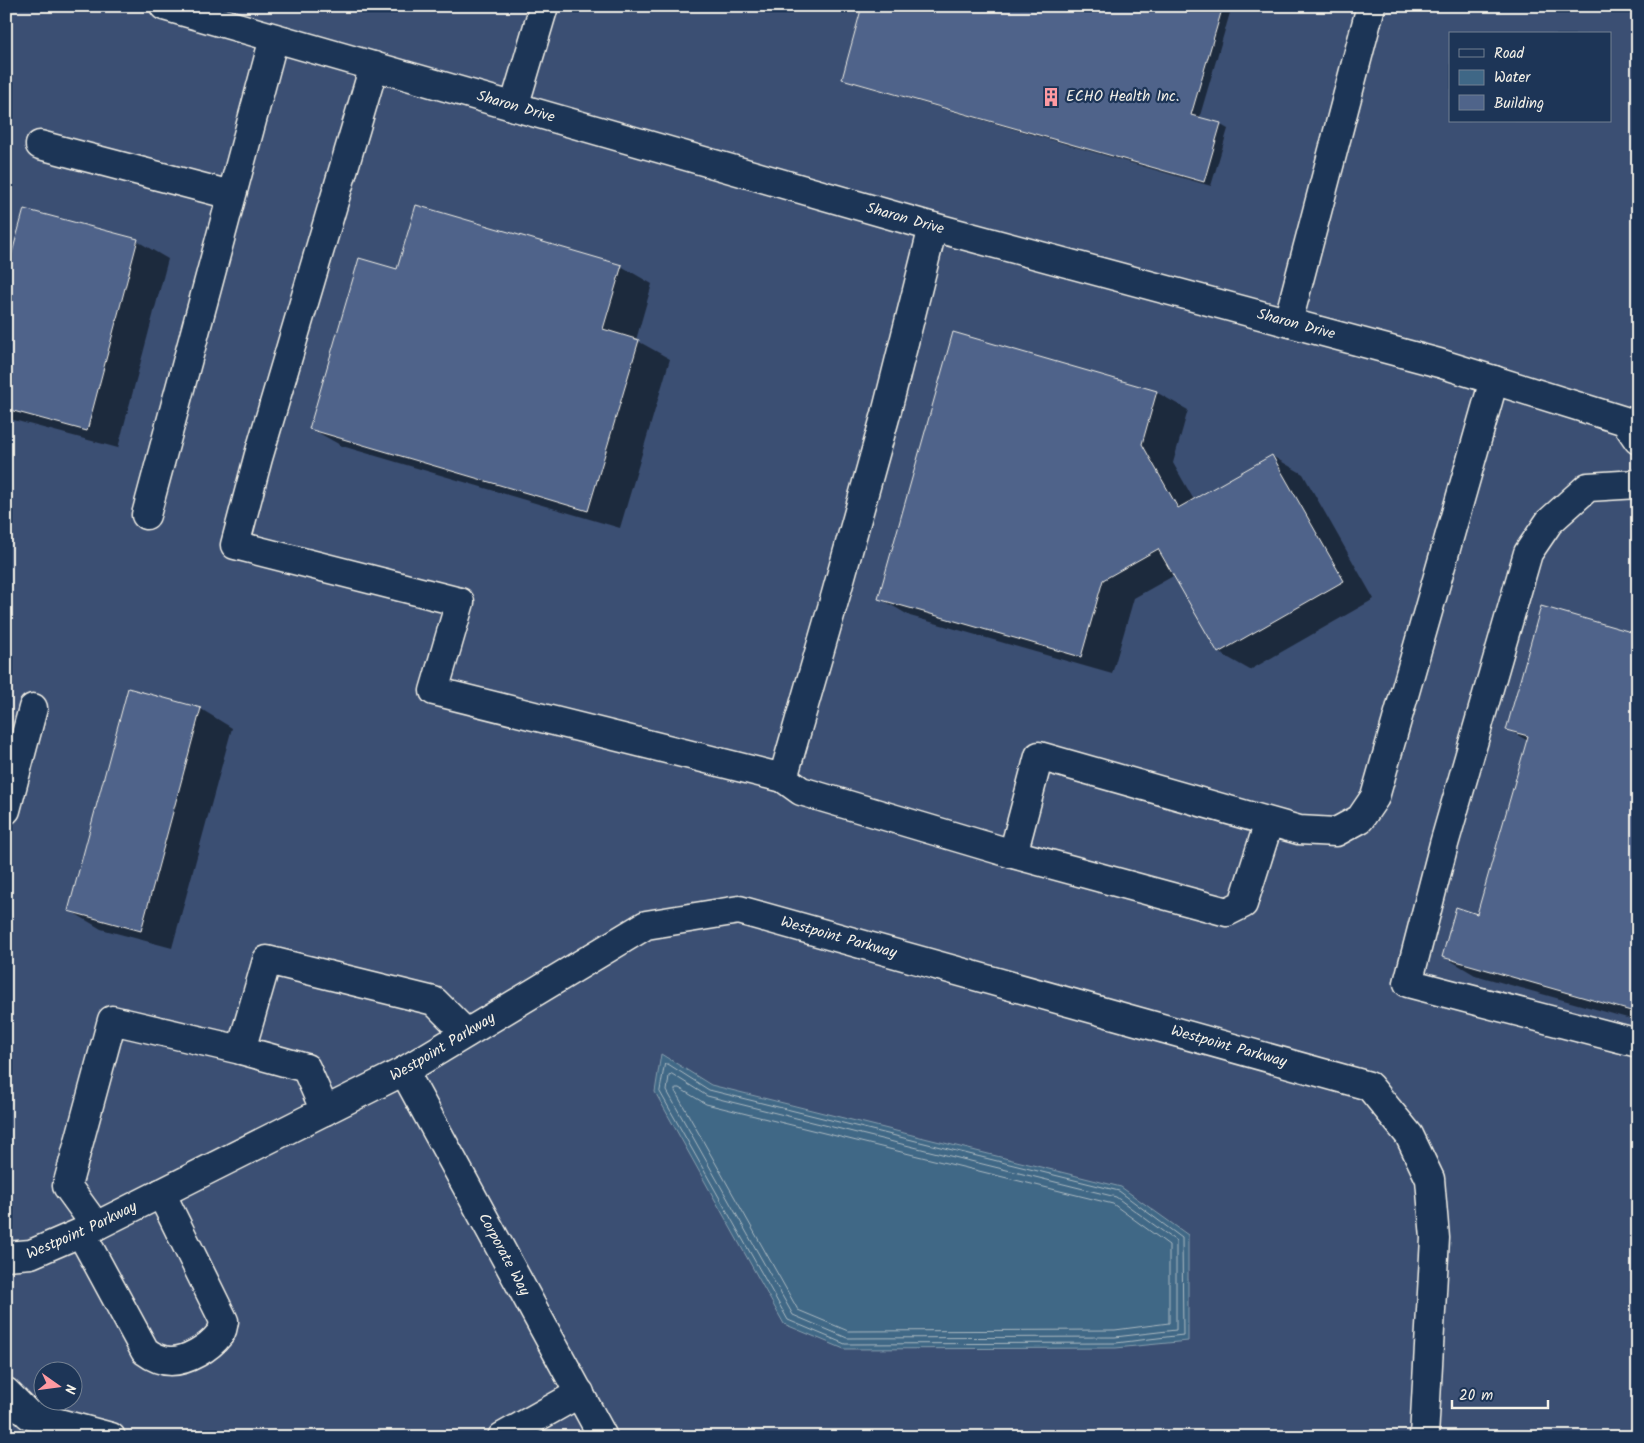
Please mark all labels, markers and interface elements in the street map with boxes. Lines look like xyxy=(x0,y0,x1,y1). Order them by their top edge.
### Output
legend xyxy=(1449,32,1612,122)
text: Road xyxy=(1494,42,1525,66)
text: Water xyxy=(1494,66,1531,90)
street label: Sharon Drive xyxy=(474,84,558,130)
place label: ECHO Health Inc. xyxy=(1066,85,1179,109)
building icon: ECHO Health Inc. xyxy=(1040,86,1062,108)
text: Building xyxy=(1494,92,1544,116)
street label: Sharon Drive xyxy=(863,196,947,241)
street label: Sharon Drive xyxy=(1254,303,1338,347)
street label: Westpoint Parkway xyxy=(778,910,900,966)
street label: Westpoint Parkway xyxy=(386,1006,501,1088)
street label: Westpoint Parkway xyxy=(1168,1019,1290,1075)
street label: Westpoint Parkway xyxy=(23,1195,142,1267)
street label: Corporate Way xyxy=(472,1209,537,1301)
north arrow xyxy=(32,1360,82,1410)
scale bar xyxy=(1452,1378,1548,1410)
text: N xyxy=(58,1382,81,1396)
text: 20 m xyxy=(1459,1384,1493,1408)

